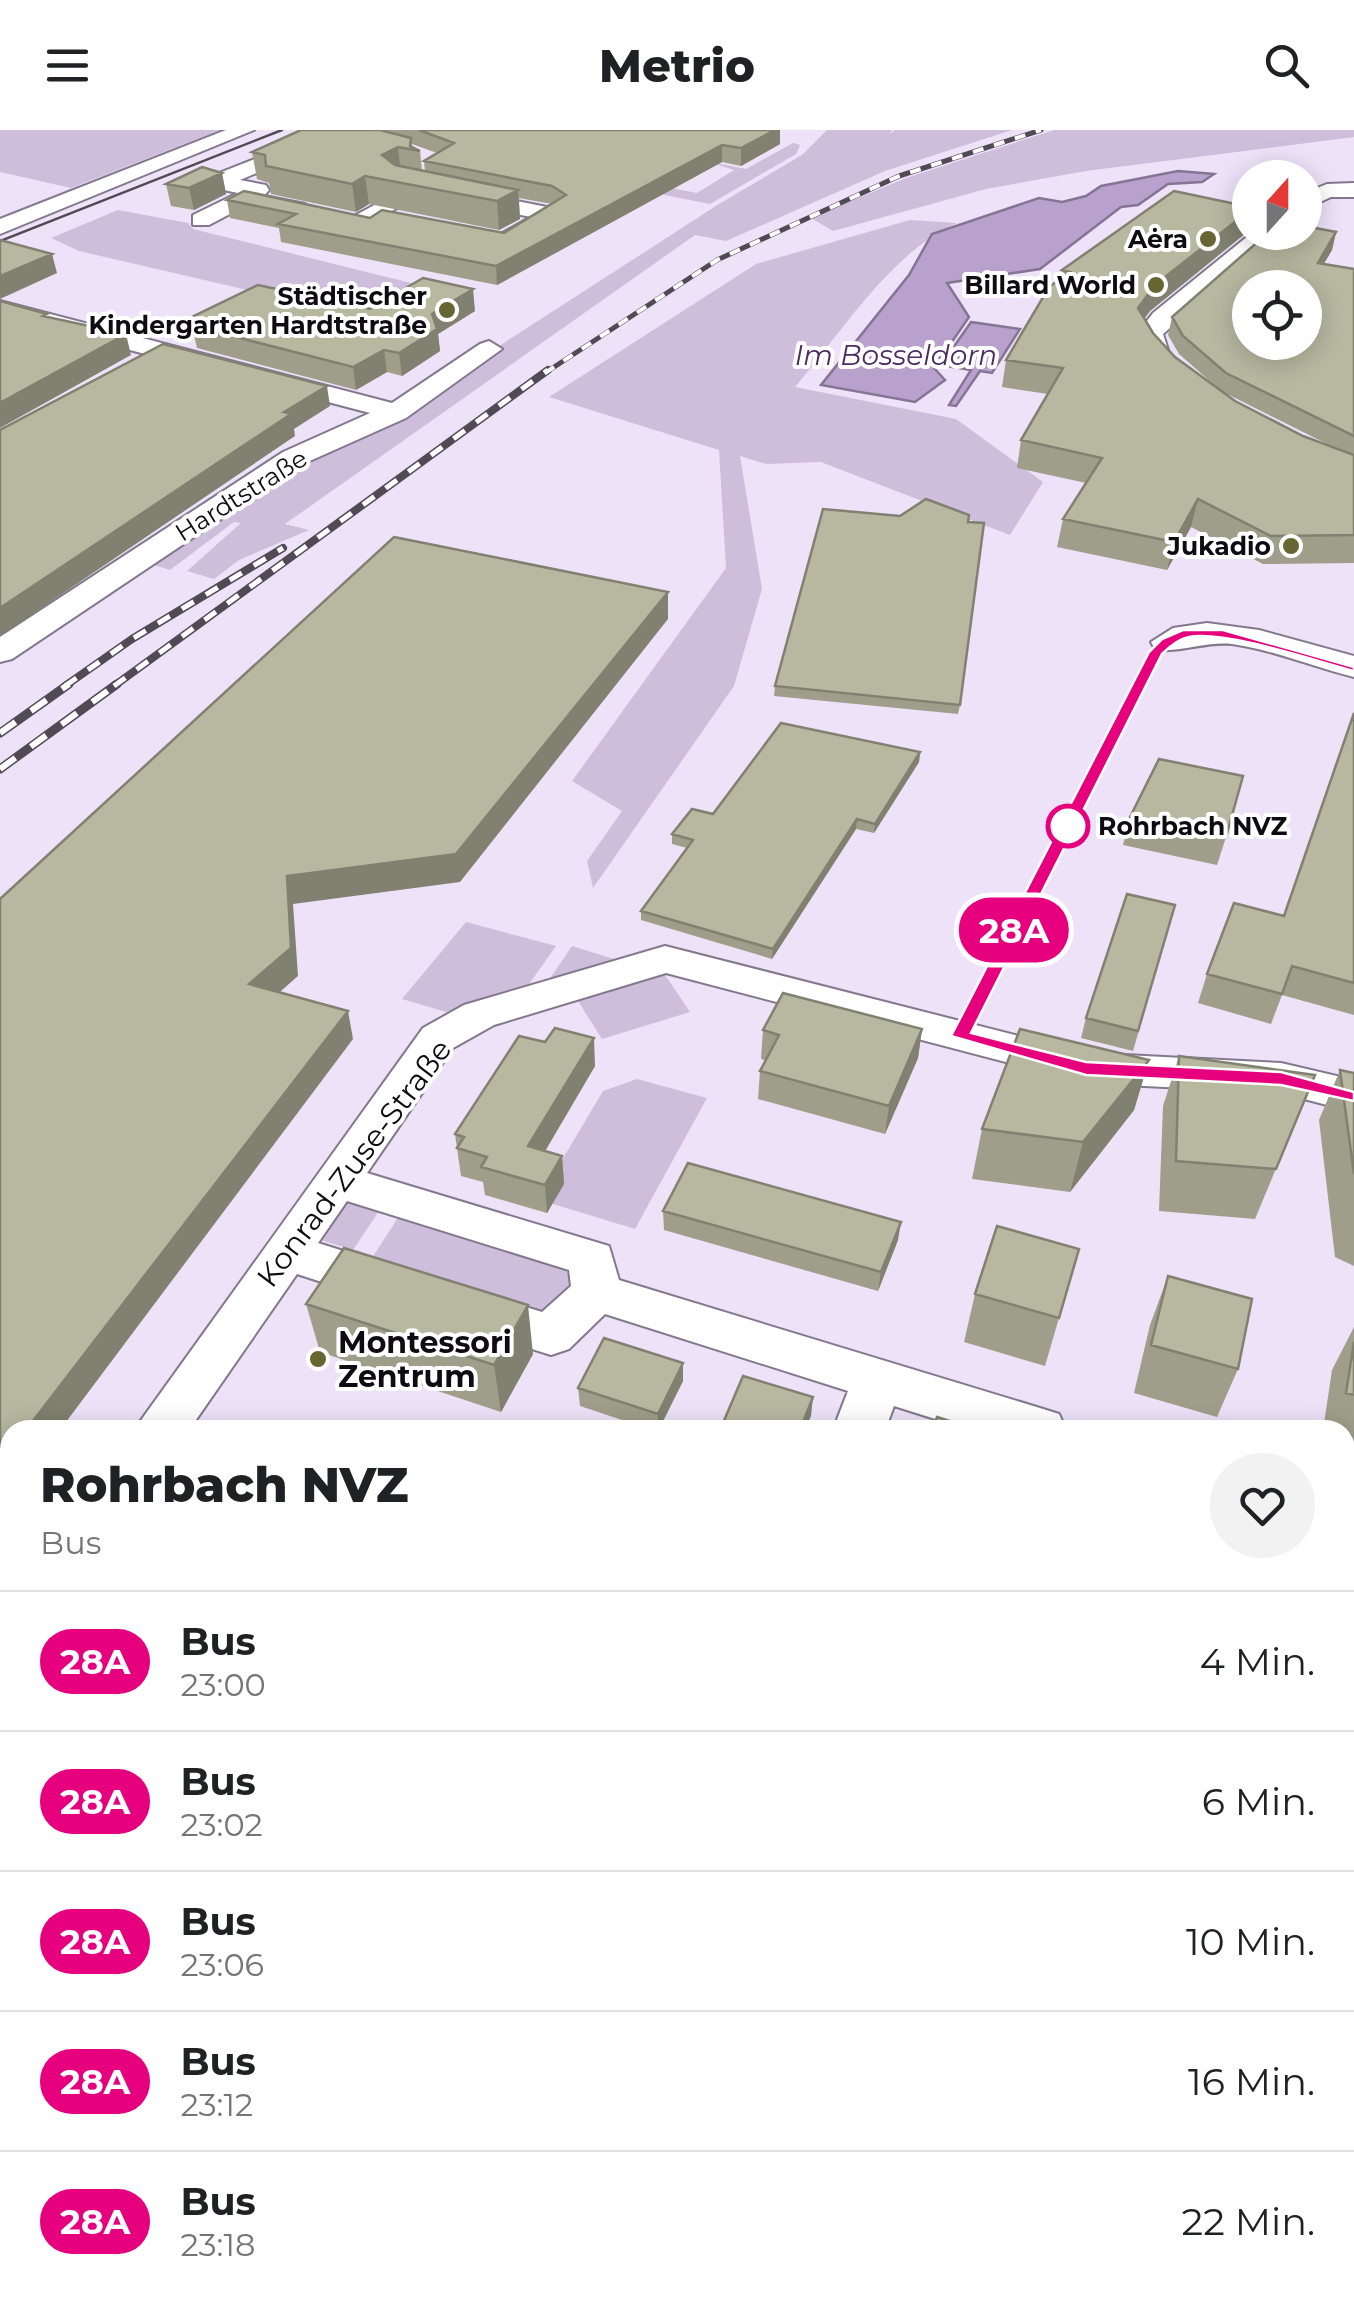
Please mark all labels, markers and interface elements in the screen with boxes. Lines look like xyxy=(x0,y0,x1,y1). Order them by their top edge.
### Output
icon: menu xyxy=(40,38,95,93)
text: Metrio xyxy=(599,38,755,93)
icon: search xyxy=(1259,38,1314,93)
north arrow xyxy=(1232,160,1322,250)
map controls xyxy=(1232,160,1322,360)
place label: Aėra xyxy=(1127,224,1188,254)
marker: Aėra xyxy=(1197,228,1219,250)
place label: Billard World xyxy=(964,270,1136,300)
button: locate xyxy=(1232,270,1322,360)
marker: Billard World xyxy=(1145,274,1167,296)
place label: Städtischer Kindergarten Hardtstraße xyxy=(88,281,427,340)
marker: Städtischer Kindergarten Hardtstraße xyxy=(436,299,458,321)
water label: Im Bosseldorn xyxy=(795,338,997,372)
street label: Hardtstraße xyxy=(170,443,312,547)
place label: Jukadio xyxy=(1166,531,1271,561)
marker: Jukadio xyxy=(1280,535,1302,557)
marker: Rohrbach NVZ xyxy=(1047,805,1089,847)
place label: Rohrbach NVZ xyxy=(1098,811,1288,841)
line badge: 28A xyxy=(956,898,1072,962)
text: 28A xyxy=(979,909,1049,952)
street label: Konrad-Zuse-Straße xyxy=(249,1032,459,1294)
place label: Montessori Zentrum xyxy=(338,1324,512,1395)
marker: Montessori Zentrum xyxy=(307,1348,329,1370)
button: heart xyxy=(1210,1453,1315,1558)
text: Rohrbach NVZ xyxy=(40,1456,408,1514)
text: Bus xyxy=(40,1523,101,1562)
text: Bus xyxy=(180,1618,256,1665)
text: 4 Min. xyxy=(1200,1638,1315,1685)
text: 28A xyxy=(60,1640,130,1683)
text: 23:00 xyxy=(180,1665,266,1704)
text: Bus xyxy=(180,1758,256,1805)
text: 6 Min. xyxy=(1202,1778,1315,1825)
text: 28A xyxy=(60,1780,130,1823)
text: 23:02 xyxy=(180,1805,263,1844)
text: Bus xyxy=(180,1898,256,1945)
text: 10 Min. xyxy=(1186,1918,1315,1965)
text: 28A xyxy=(60,1920,130,1963)
text: 23:06 xyxy=(180,1945,264,1984)
text: Bus xyxy=(180,2038,256,2085)
text: 16 Min. xyxy=(1188,2058,1315,2105)
text: 28A xyxy=(60,2060,130,2103)
text: 23:12 xyxy=(180,2085,253,2124)
text: Bus xyxy=(180,2178,256,2225)
text: 22 Min. xyxy=(1182,2198,1315,2245)
text: 28A xyxy=(60,2200,130,2243)
text: 23:18 xyxy=(180,2225,255,2264)

